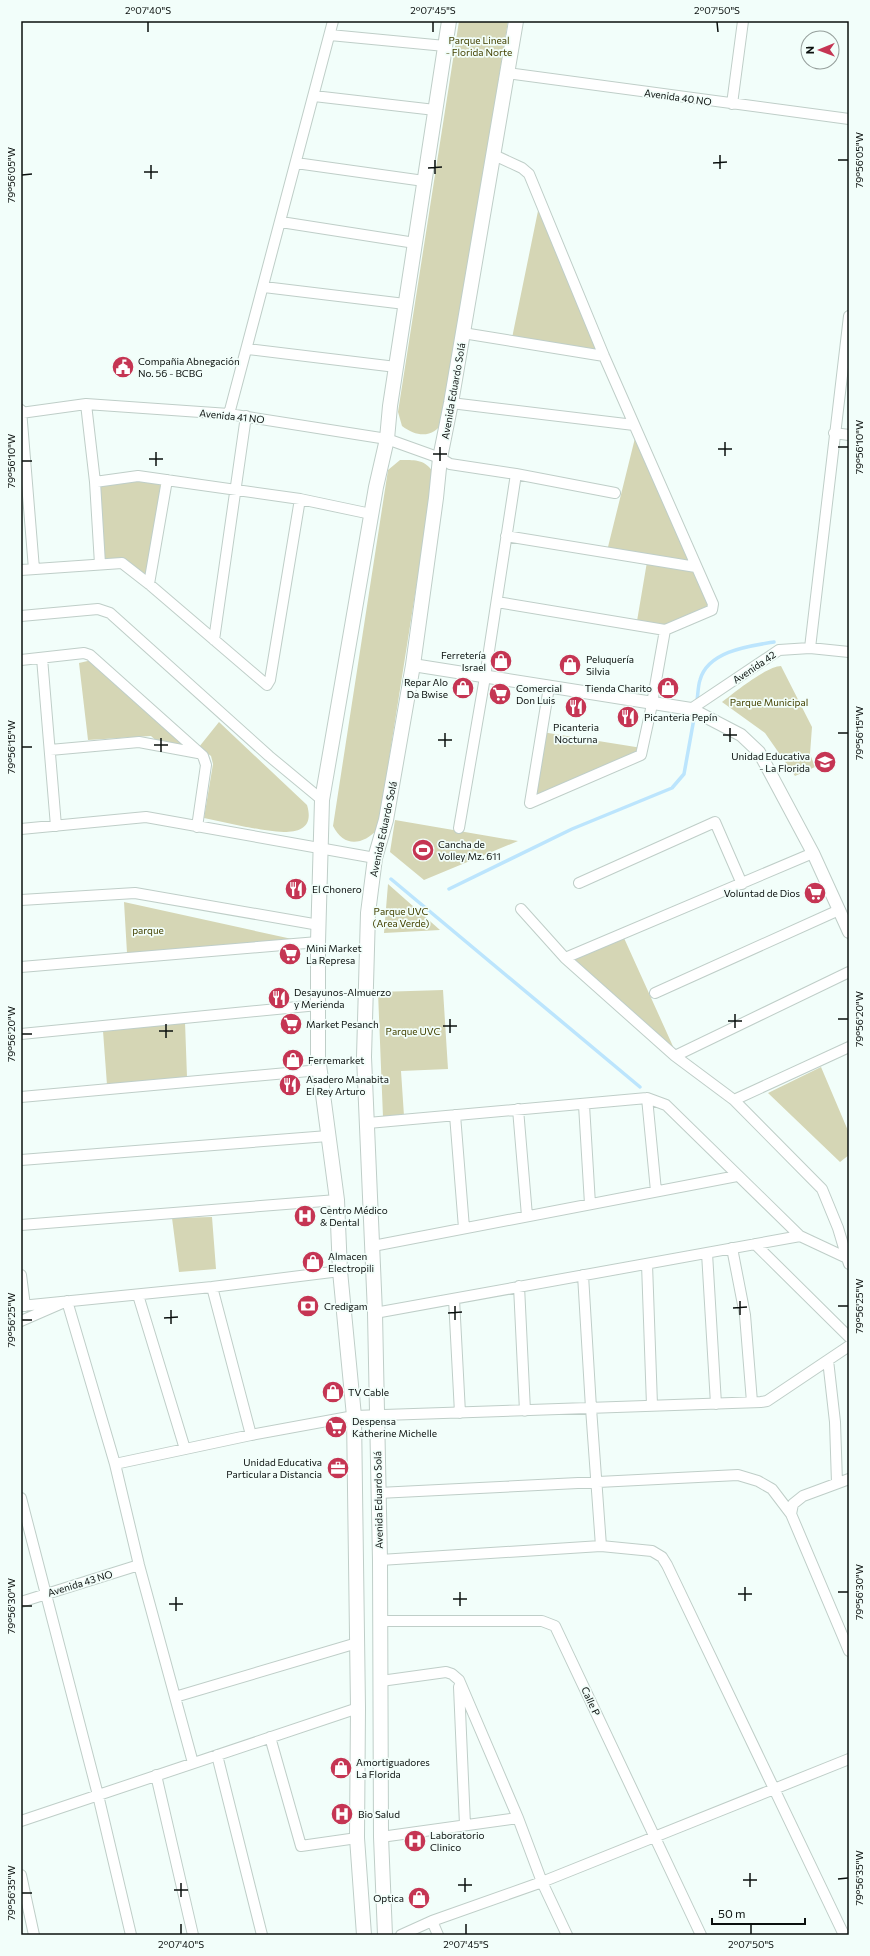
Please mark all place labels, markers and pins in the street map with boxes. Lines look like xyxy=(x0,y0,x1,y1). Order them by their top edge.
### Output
public building icon: Compañia Abnegación No. 56 - BCBG xyxy=(110,354,136,380)
place label: Compañia Abnegación No. 56 - BCBG xyxy=(138,355,240,379)
shop icon: Ferretería Israel xyxy=(488,648,514,674)
place label: Ferretería Israel xyxy=(441,649,486,673)
shop icon: Peluquería Silvia xyxy=(557,652,583,678)
place label: Peluquería Silvia xyxy=(586,653,634,677)
shop icon: Repar Alo Da Bwise xyxy=(450,675,476,701)
shop icon: Tienda Charito xyxy=(655,675,681,701)
place label: Repar Alo Da Bwise xyxy=(404,676,448,700)
supermarket icon: Comercial Don Luis xyxy=(487,681,513,707)
place label: Comercial Don Luis xyxy=(516,682,562,706)
place label: Tienda Charito xyxy=(585,682,652,694)
restaurant icon: Picanteria Nocturna xyxy=(563,694,589,720)
restaurant icon: Picanteria Pepín xyxy=(615,704,641,730)
place label: Picanteria Pepín xyxy=(644,711,717,723)
place label: Picanteria Nocturna xyxy=(553,721,599,745)
school or university icon: Unidad Educativa - La Florida xyxy=(812,749,838,775)
place label: Unidad Educativa - La Florida xyxy=(731,750,810,774)
sports icon: Cancha de Volley Mz. 611 xyxy=(410,837,436,863)
place label: Cancha de Volley Mz. 611 xyxy=(438,838,501,862)
restaurant icon: El Chonero xyxy=(283,876,309,902)
supermarket icon: Voluntad de Dios xyxy=(802,880,828,906)
place label: El Chonero xyxy=(312,883,362,895)
place label: Voluntad de Dios xyxy=(724,887,800,899)
supermarket icon: Mini Market La Represa xyxy=(277,941,303,967)
place label: Mini Market La Represa xyxy=(306,942,362,966)
restaurant icon: Desayunos-Almuerzo y Merienda xyxy=(266,985,292,1011)
place label: Desayunos-Almuerzo y Merienda xyxy=(294,986,391,1010)
supermarket icon: Market Pesanch xyxy=(278,1011,304,1037)
place label: Market Pesanch xyxy=(306,1018,379,1030)
shop icon: Ferremarket xyxy=(280,1047,306,1073)
place label: Ferremarket xyxy=(308,1054,364,1066)
restaurant icon: Asadero Manabita El Rey Arturo xyxy=(277,1072,303,1098)
place label: Asadero Manabita El Rey Arturo xyxy=(306,1073,389,1097)
hospital icon: Centro Médico & Dental xyxy=(292,1203,318,1229)
place label: Centro Médico & Dental xyxy=(320,1204,388,1228)
shop icon: Almacen Electropili xyxy=(300,1249,326,1275)
place label: Almacen Electropili xyxy=(328,1250,374,1274)
bank icon: Credigam xyxy=(295,1293,321,1319)
place label: Credigam xyxy=(324,1300,368,1312)
shop icon: TV Cable xyxy=(320,1379,346,1405)
place label: TV Cable xyxy=(348,1386,389,1398)
supermarket icon: Despensa Katherine Michelle xyxy=(323,1414,349,1440)
place label: Despensa Katherine Michelle xyxy=(352,1415,437,1439)
office icon: Unidad Educativa Particular a Distancia xyxy=(325,1455,351,1481)
place label: Unidad Educativa Particular a Distancia xyxy=(226,1456,322,1480)
shop icon: Amortiguadores La Florida xyxy=(328,1755,354,1781)
place label: Amortiguadores La Florida xyxy=(356,1756,430,1780)
hospital icon: Bio Salud xyxy=(329,1801,355,1827)
place label: Bio Salud xyxy=(358,1808,400,1820)
hospital icon: Laboratorio Clinico xyxy=(402,1828,428,1854)
place label: Laboratorio Clinico xyxy=(430,1829,485,1853)
shop icon: Optica xyxy=(406,1885,432,1911)
place label: Optica xyxy=(373,1892,404,1904)

